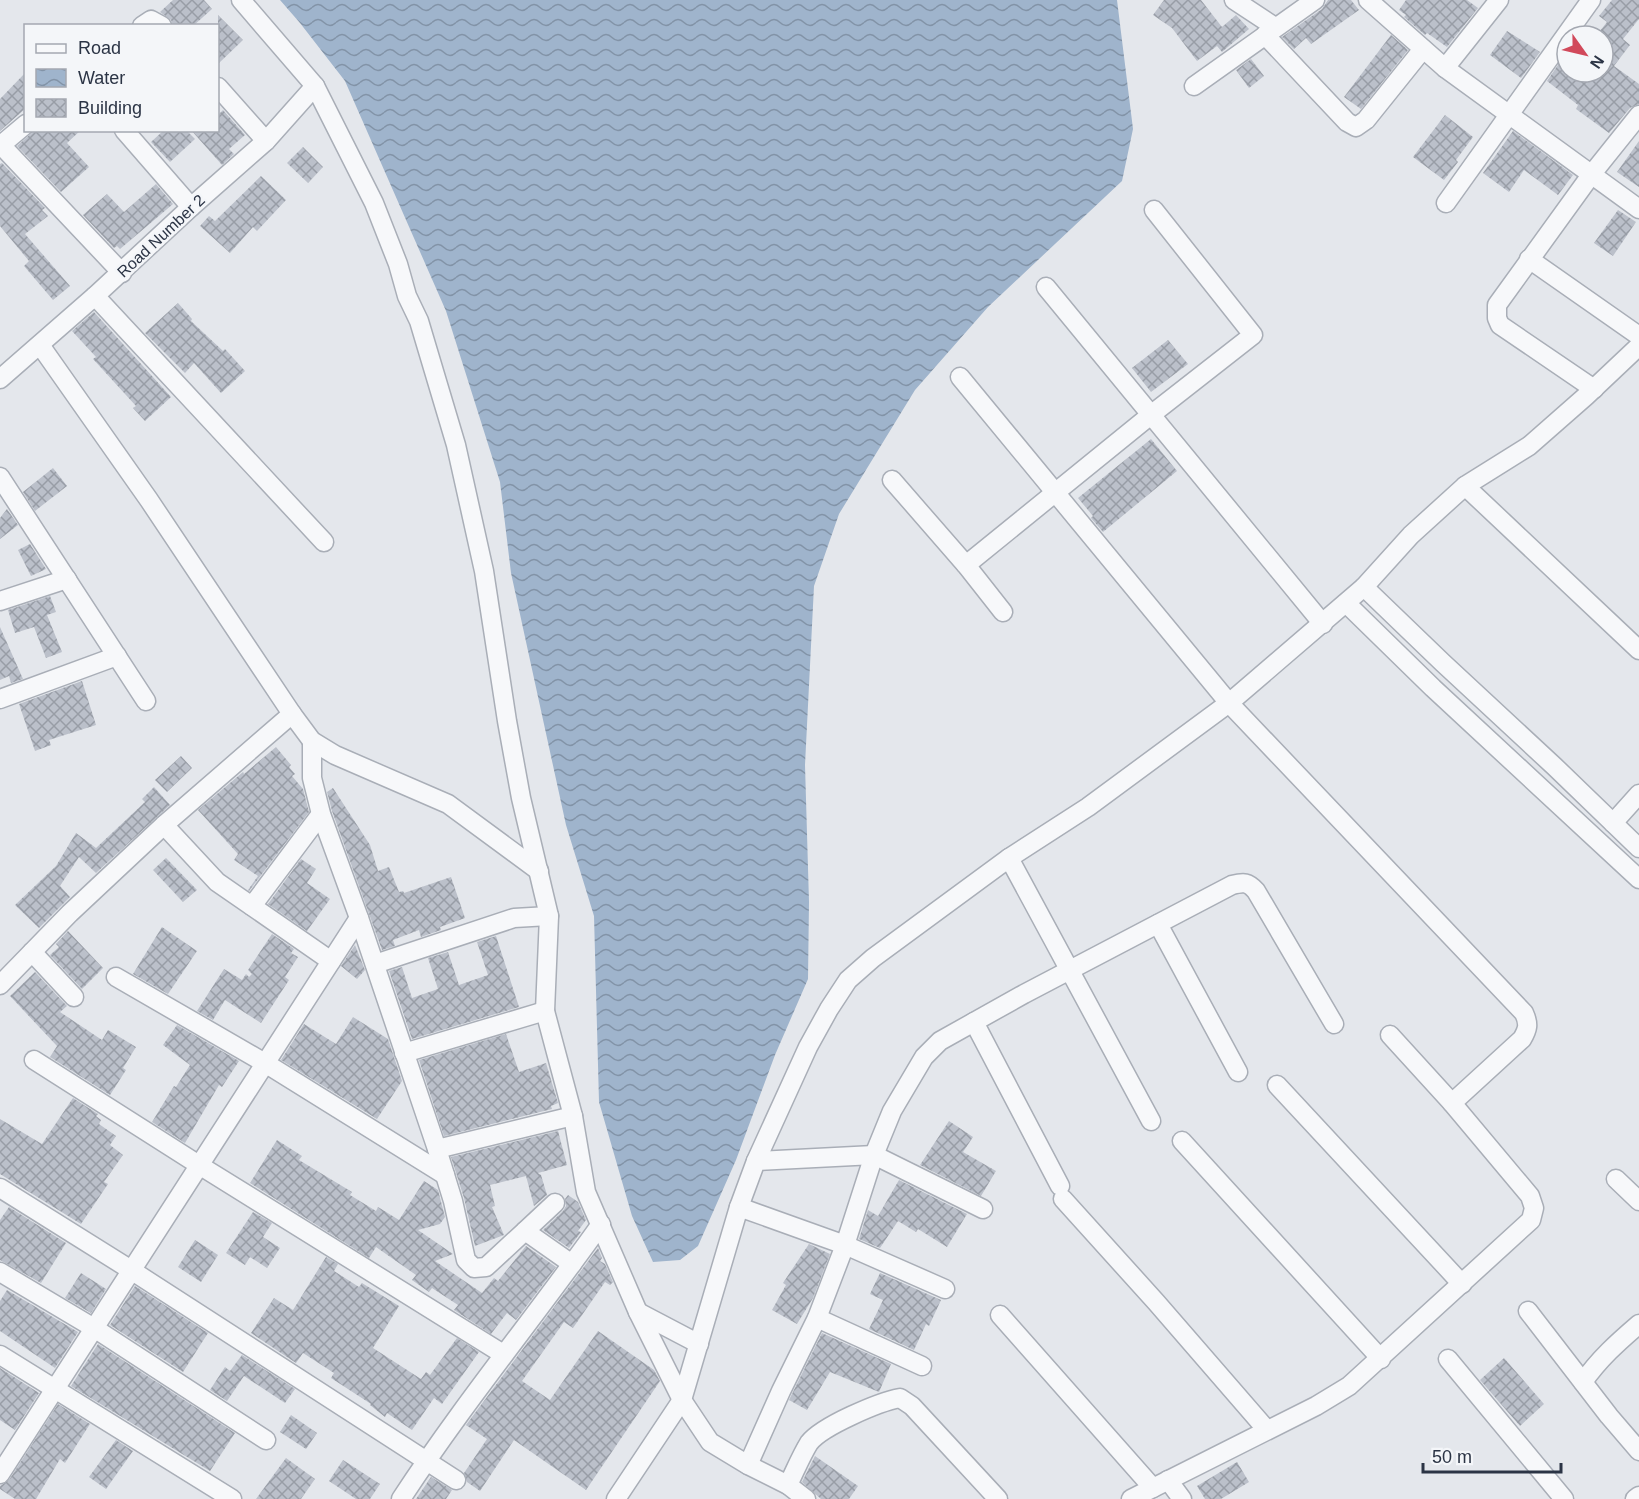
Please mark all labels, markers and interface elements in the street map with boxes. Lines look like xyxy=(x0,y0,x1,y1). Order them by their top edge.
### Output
legend xyxy=(24,24,219,132)
north arrow xyxy=(1555,24,1615,84)
text: Road xyxy=(78,38,121,58)
text: N xyxy=(1587,53,1607,72)
text: Water xyxy=(78,68,125,88)
text: Building xyxy=(78,98,142,118)
street label: Road Number 2 xyxy=(114,191,208,281)
scale bar xyxy=(1423,1436,1561,1474)
text: 50 m xyxy=(1432,1447,1472,1467)

